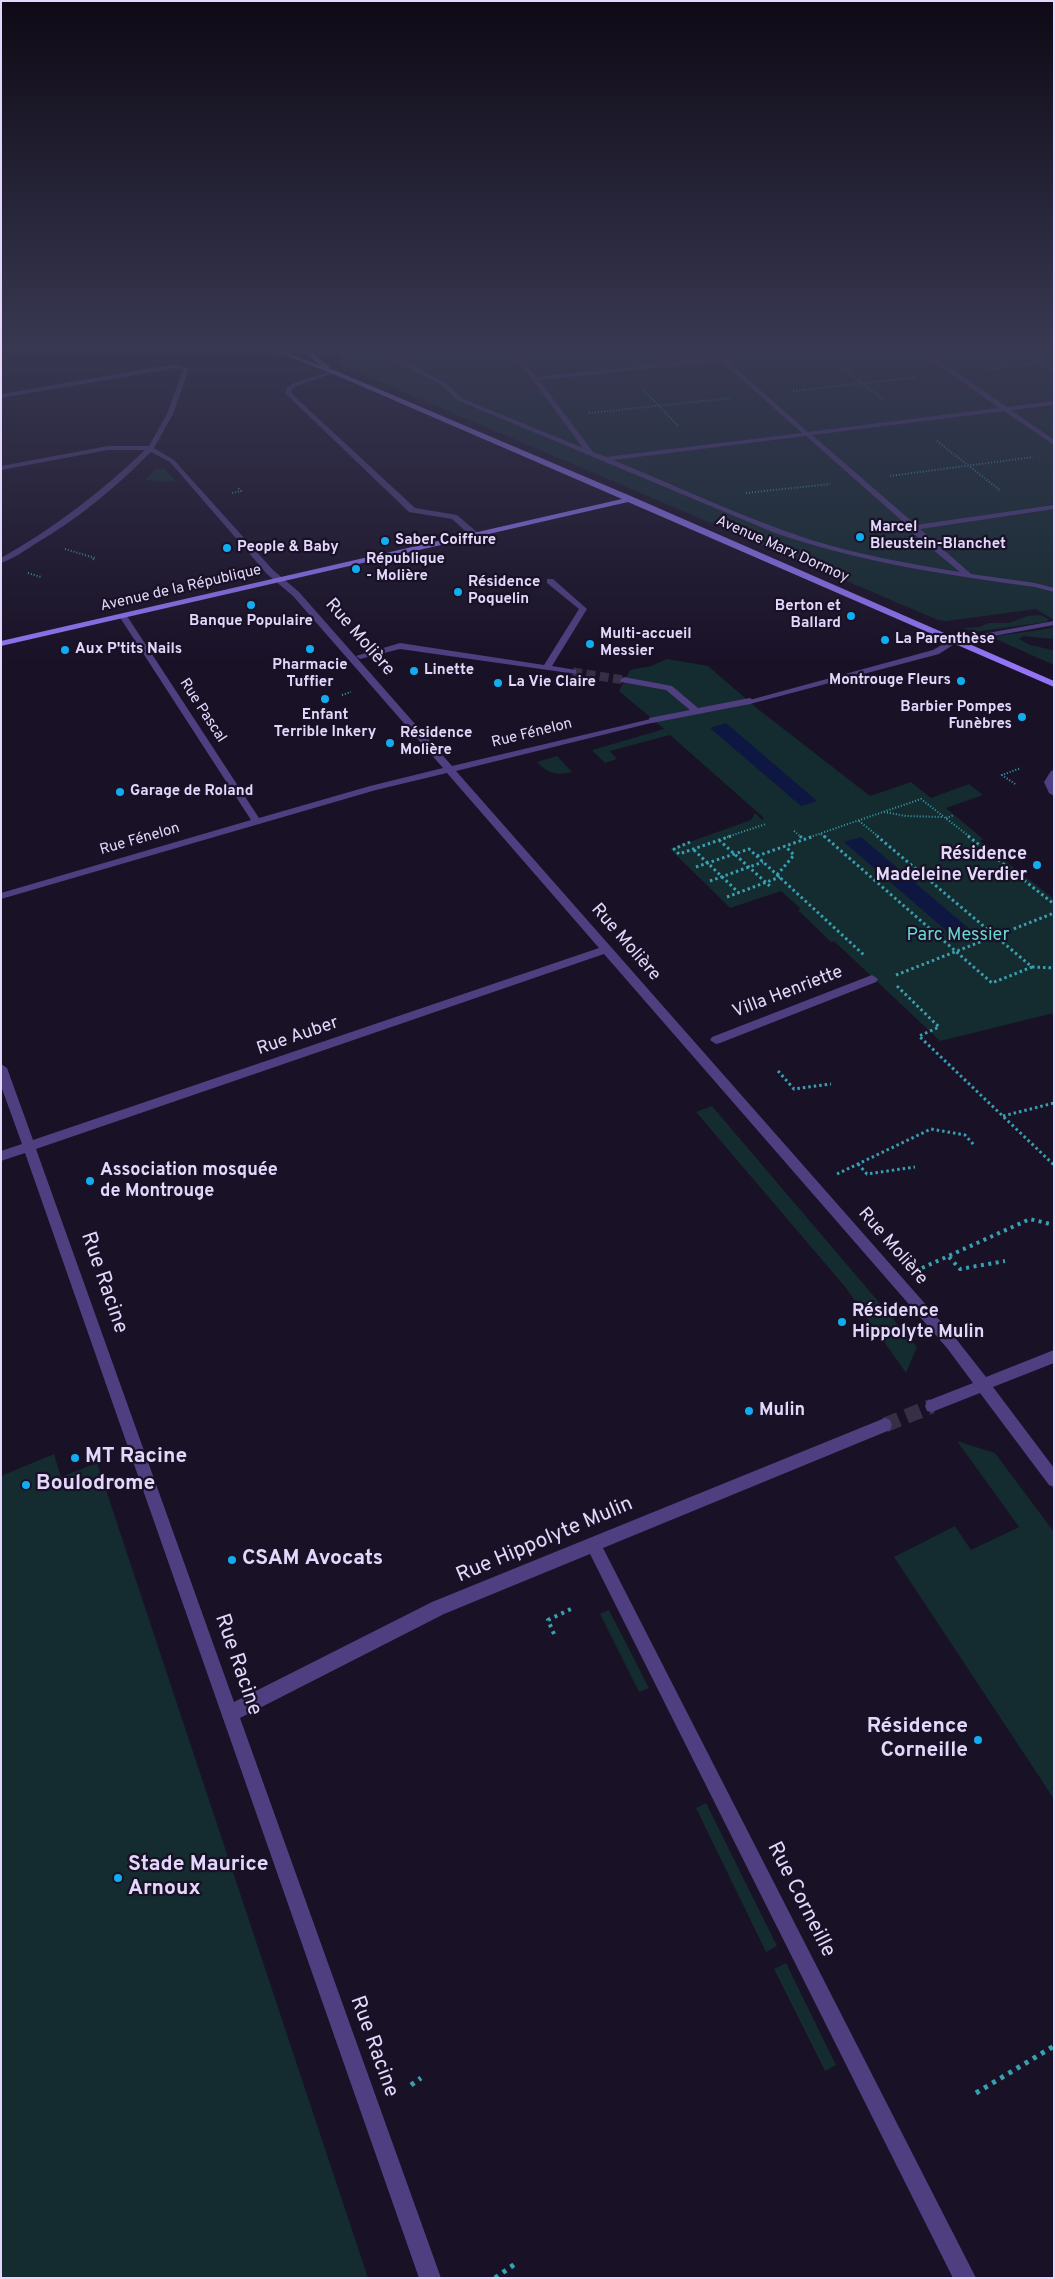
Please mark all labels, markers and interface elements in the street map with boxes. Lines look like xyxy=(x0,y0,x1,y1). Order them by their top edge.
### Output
street label: Avenue Marx Dormoy xyxy=(713,513,851,587)
place label: Marcel Bleustein-Blanchet xyxy=(870,519,1006,554)
marker: Marcel Bleustein-Blanchet xyxy=(854,531,866,543)
place label: Saber Coiffure xyxy=(395,532,496,550)
marker: Saber Coiffure xyxy=(379,535,391,547)
place label: People & Baby xyxy=(237,539,339,557)
marker: People & Baby xyxy=(221,542,233,554)
place label: République - Molière xyxy=(366,551,445,586)
street label: Avenue de la République xyxy=(99,562,263,616)
marker: République - Molière xyxy=(350,563,362,575)
place label: Résidence Poquelin xyxy=(468,574,540,609)
marker: Résidence Poquelin xyxy=(452,586,464,598)
street label: Rue Molière xyxy=(320,595,398,681)
place label: Berton et Ballard xyxy=(775,598,841,633)
marker: Banque Populaire xyxy=(245,599,257,611)
marker: Berton et Ballard xyxy=(845,610,857,622)
place label: Banque Populaire xyxy=(189,613,313,631)
place label: Multi-accueil Messier xyxy=(600,626,692,661)
place label: La Parenthèse xyxy=(895,631,995,649)
marker: La Parenthèse xyxy=(879,634,891,646)
marker: Multi-accueil Messier xyxy=(584,638,596,650)
place label: Aux P'tits Nails xyxy=(75,641,182,659)
marker: Pharmacie Tuffier xyxy=(304,643,316,655)
marker: Aux P'tits Nails xyxy=(59,644,71,656)
place label: Pharmacie Tuffier xyxy=(272,657,348,692)
place label: Linette xyxy=(424,662,474,680)
marker: Linette xyxy=(408,665,420,677)
place label: Montrouge Fleurs xyxy=(829,672,951,690)
place label: La Vie Claire xyxy=(508,674,596,692)
marker: Montrouge Fleurs xyxy=(955,675,967,687)
street label: Rue Pascal xyxy=(175,676,229,746)
marker: La Vie Claire xyxy=(492,677,504,689)
marker: Enfant Terrible Inkery xyxy=(319,693,331,705)
place label: Barbier Pompes Funèbres xyxy=(900,699,1012,734)
place label: Enfant Terrible Inkery xyxy=(274,707,376,742)
marker: Barbier Pompes Funèbres xyxy=(1016,711,1028,723)
street label: Rue Fénelon xyxy=(490,715,574,753)
place label: Résidence Molière xyxy=(400,725,472,760)
marker: Résidence Molière xyxy=(384,737,396,749)
place label: Garage de Roland xyxy=(130,783,253,801)
marker: Garage de Roland xyxy=(114,786,126,798)
street label: Rue Fénelon xyxy=(98,820,182,860)
place label: Résidence Madeleine Verdier xyxy=(875,844,1027,886)
marker: Résidence Madeleine Verdier xyxy=(1031,859,1043,871)
street label: Rue Molière xyxy=(586,900,664,986)
park label: Parc Messier xyxy=(907,925,1009,947)
street label: Villa Henriette xyxy=(730,962,846,1024)
street label: Rue Auber xyxy=(254,1013,342,1061)
place label: Association mosquée de Montrouge xyxy=(100,1160,278,1202)
marker: Association mosquée de Montrouge xyxy=(84,1175,96,1187)
street label: Rue Molière xyxy=(853,1204,931,1290)
street label: Rue Racine xyxy=(74,1229,132,1337)
place label: Résidence Hippolyte Mulin xyxy=(852,1301,984,1344)
marker: Résidence Hippolyte Mulin xyxy=(836,1316,848,1328)
place label: Mulin xyxy=(759,1400,805,1422)
marker: Mulin xyxy=(743,1405,755,1417)
place label: MT Racine xyxy=(85,1445,187,1471)
marker: MT Racine xyxy=(69,1452,81,1464)
place label: Boulodrome xyxy=(36,1472,155,1498)
marker: Boulodrome xyxy=(20,1479,32,1491)
street label: Rue Hippolyte Mulin xyxy=(453,1492,637,1590)
place label: CSAM Avocats xyxy=(242,1547,383,1573)
marker: CSAM Avocats xyxy=(226,1554,238,1566)
street label: Rue Racine xyxy=(208,1611,266,1719)
place label: Résidence Corneille xyxy=(867,1715,968,1765)
marker: Résidence Corneille xyxy=(972,1734,984,1746)
street label: Rue Corneille xyxy=(760,1838,840,1962)
place label: Stade Maurice Arnoux xyxy=(128,1853,268,1903)
marker: Stade Maurice Arnoux xyxy=(112,1872,124,1884)
street label: Rue Racine xyxy=(343,1993,403,2101)

